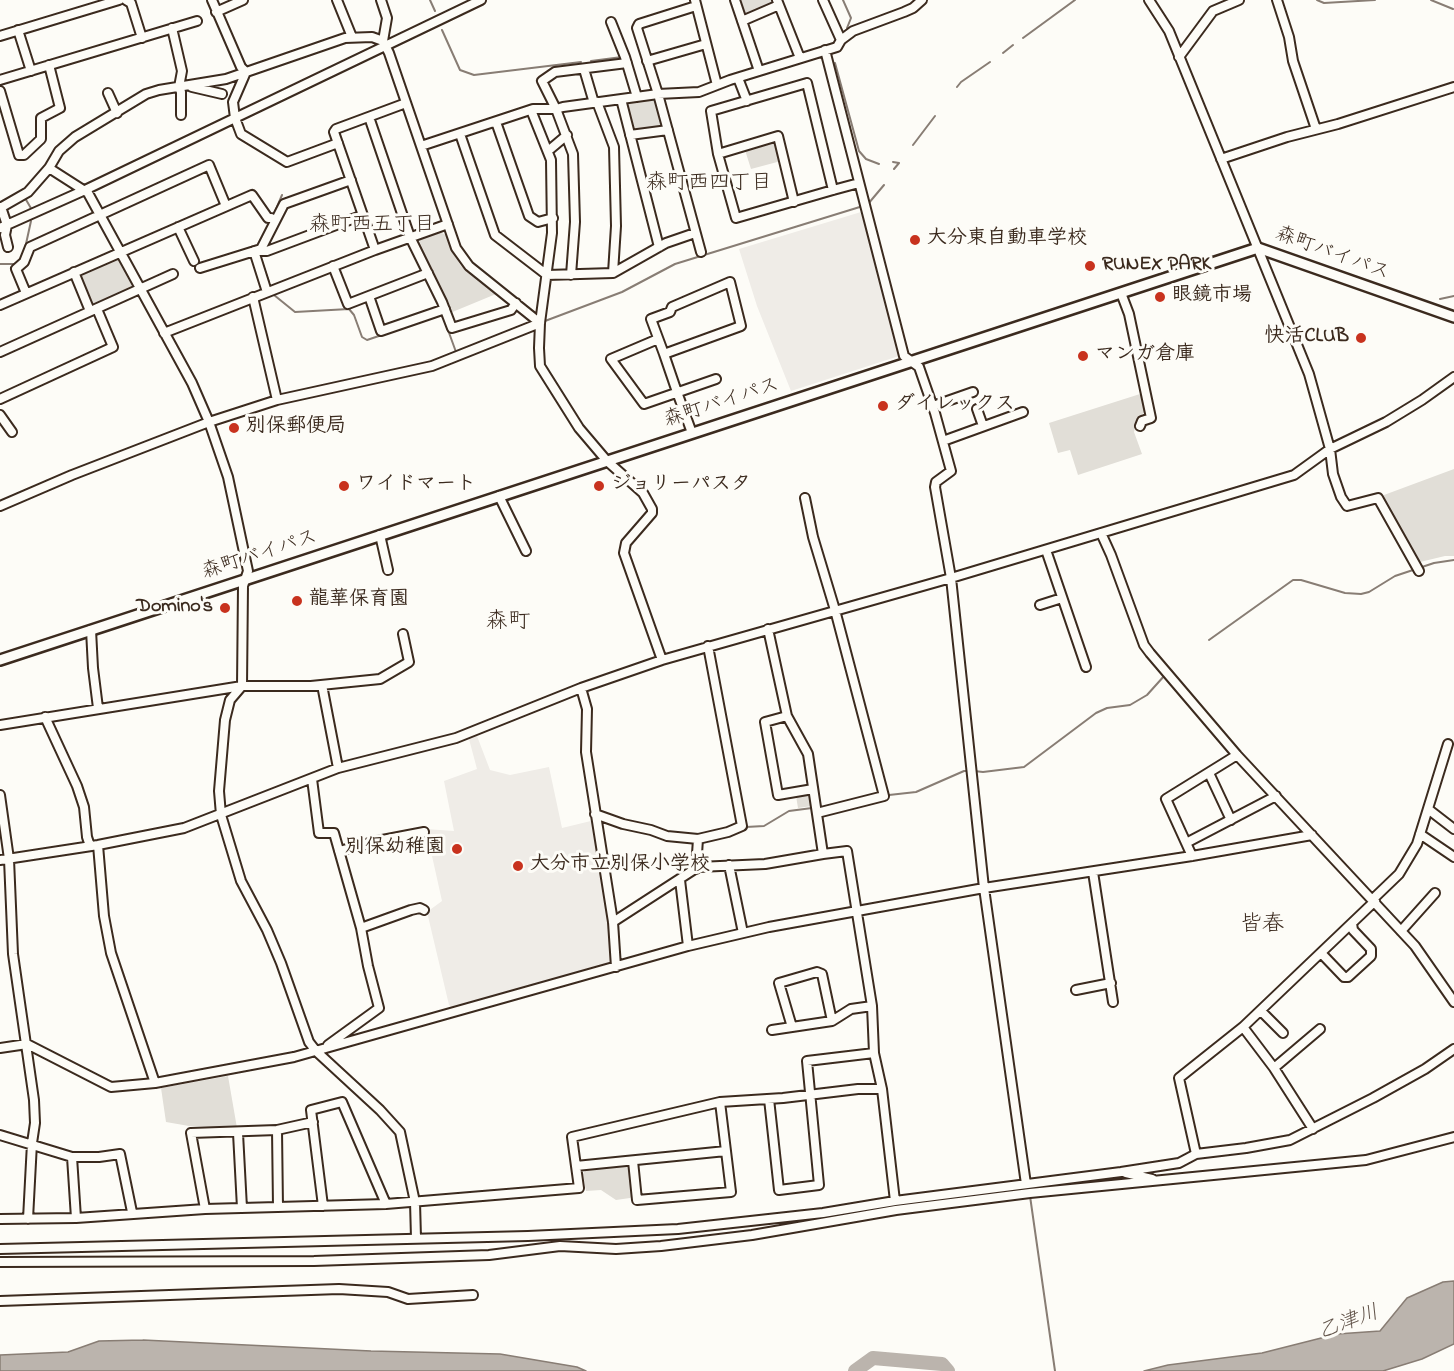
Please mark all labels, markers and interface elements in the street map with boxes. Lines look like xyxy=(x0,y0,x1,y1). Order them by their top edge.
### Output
district label: 森町西四丁目 xyxy=(646,172,772,198)
district label: 森町西五丁目 xyxy=(309,214,435,240)
street label: 森町バイパス xyxy=(1272,223,1392,287)
place label: 大分東自動車学校 xyxy=(927,228,1087,252)
marker: 大分東自動車学校 xyxy=(908,233,922,247)
place label: RUNEX PARK xyxy=(1102,254,1211,278)
marker: RUNEX PARK xyxy=(1083,259,1097,273)
place label: 眼鏡市場 xyxy=(1172,285,1252,309)
marker: 眼鏡市場 xyxy=(1153,290,1167,304)
place label: 快活CLUB xyxy=(1265,326,1349,350)
marker: 快活CLUB xyxy=(1354,331,1368,345)
place label: マンガ倉庫 xyxy=(1095,344,1195,368)
marker: マンガ倉庫 xyxy=(1076,349,1090,363)
street label: 森町バイパス xyxy=(661,374,783,434)
place label: ダイレックス xyxy=(895,394,1015,418)
marker: ダイレックス xyxy=(876,399,890,413)
place label: 別保郵便局 xyxy=(246,416,346,440)
marker: 別保郵便局 xyxy=(227,421,241,435)
place label: ワイドマート xyxy=(356,474,476,498)
place label: ジョリーパスタ xyxy=(611,474,751,498)
marker: ワイドマート xyxy=(337,479,351,493)
marker: ジョリーパスタ xyxy=(592,479,606,493)
street label: 森町バイパス xyxy=(199,526,321,586)
place label: 龍華保育園 xyxy=(309,589,409,613)
marker: 龍華保育園 xyxy=(290,594,304,608)
place label: Domino's xyxy=(136,596,213,620)
marker: Domino's xyxy=(218,601,232,615)
district label: 森町 xyxy=(486,610,530,636)
place label: 別保幼稚園 xyxy=(345,837,445,861)
marker: 別保幼稚園 xyxy=(450,842,464,856)
place label: 大分市立別保小学校 xyxy=(530,854,710,878)
marker: 大分市立別保小学校 xyxy=(511,859,525,873)
district label: 皆春 xyxy=(1240,913,1284,939)
water label: 乙津川 xyxy=(1315,1301,1383,1347)

